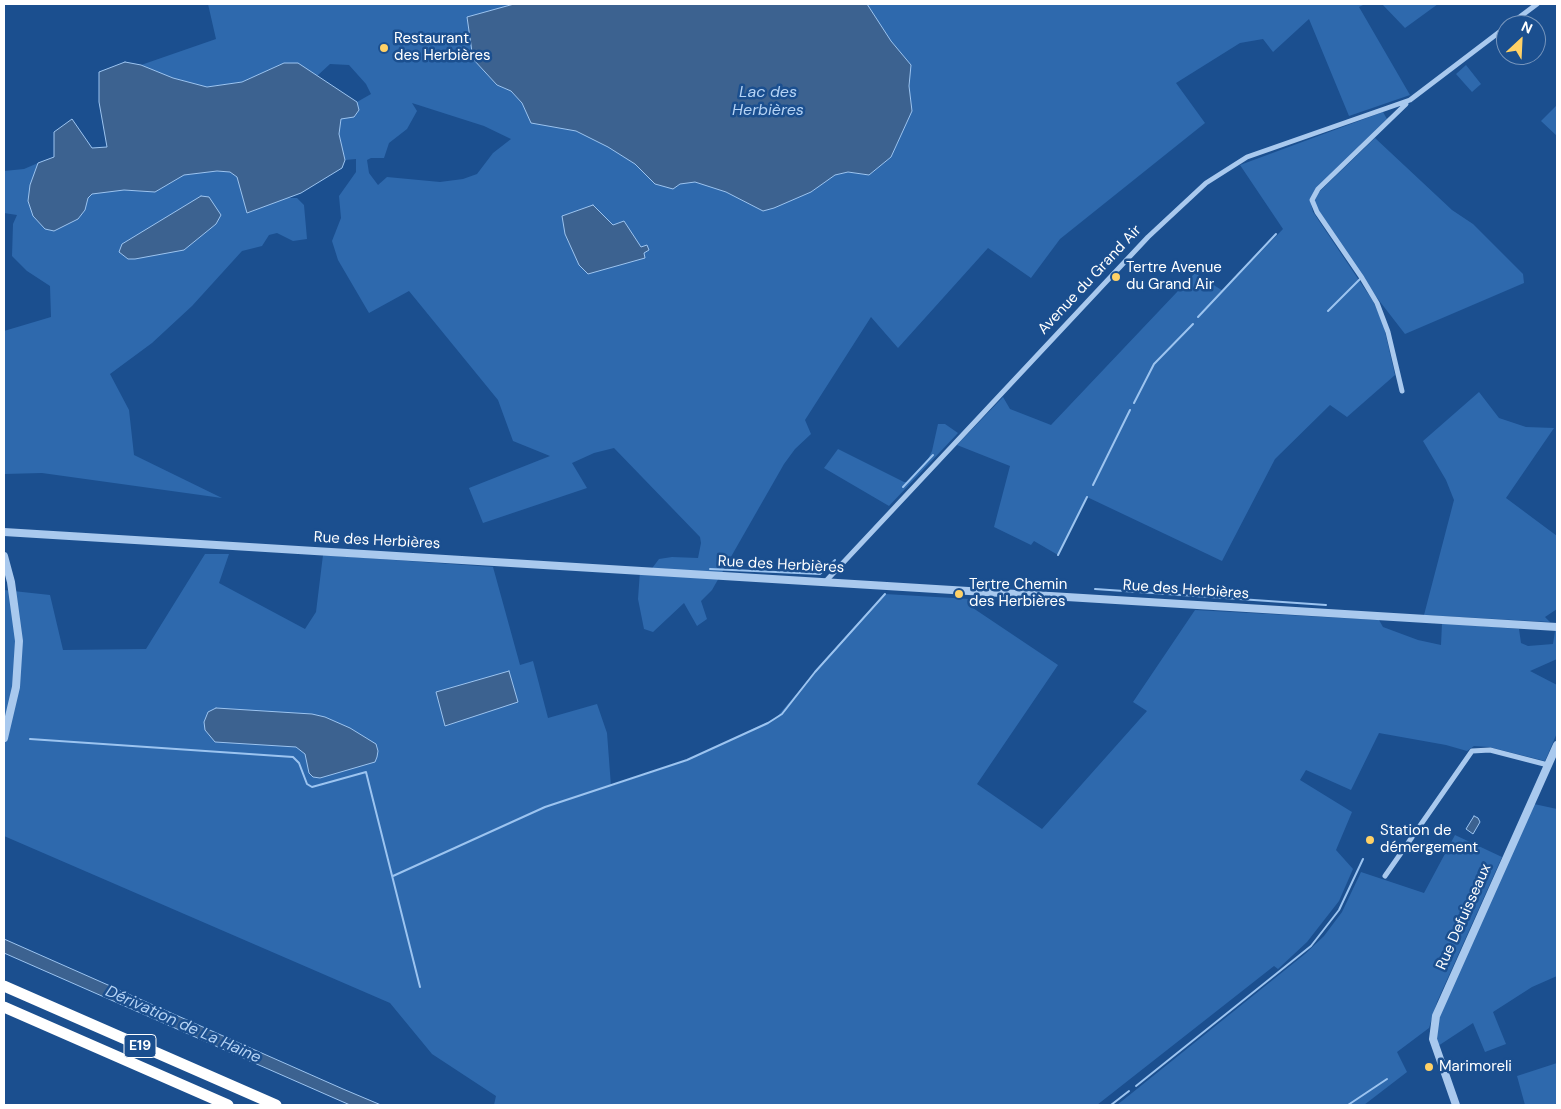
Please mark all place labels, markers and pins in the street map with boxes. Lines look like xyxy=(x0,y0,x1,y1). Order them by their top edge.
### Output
place label: Restaurant des Herbières xyxy=(394,30,491,65)
marker: Restaurant des Herbières xyxy=(378,42,390,54)
place label: Tertre Avenue du Grand Air xyxy=(1126,259,1222,294)
marker: Tertre Avenue du Grand Air xyxy=(1110,271,1122,283)
place label: Tertre Chemin des Herbières xyxy=(969,576,1067,611)
marker: Tertre Chemin des Herbières xyxy=(953,588,965,600)
place label: Station de démergement xyxy=(1380,822,1478,857)
marker: Station de démergement xyxy=(1364,834,1376,846)
place label: Marimoreli xyxy=(1439,1058,1512,1076)
marker: Marimoreli xyxy=(1423,1061,1435,1073)

